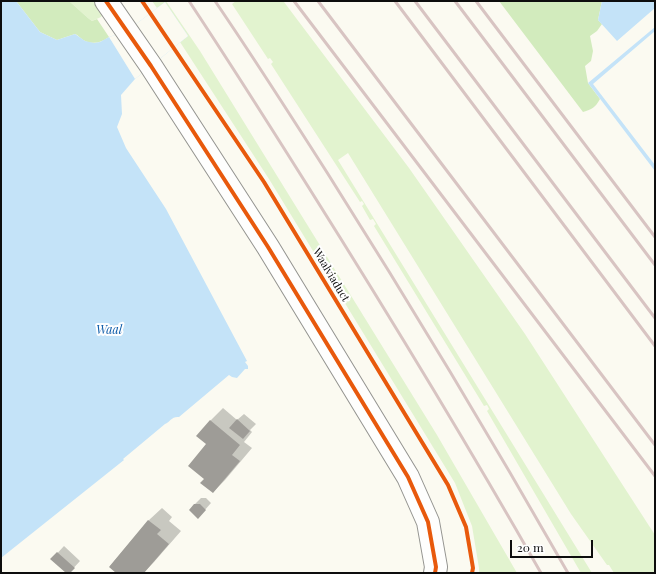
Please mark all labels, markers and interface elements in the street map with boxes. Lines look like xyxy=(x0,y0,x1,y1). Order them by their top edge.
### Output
street label: Waalviaduct xyxy=(310,246,352,304)
water label: Waal xyxy=(96,323,122,337)
scale bar xyxy=(512,532,595,558)
text: 20 m xyxy=(517,539,544,555)

